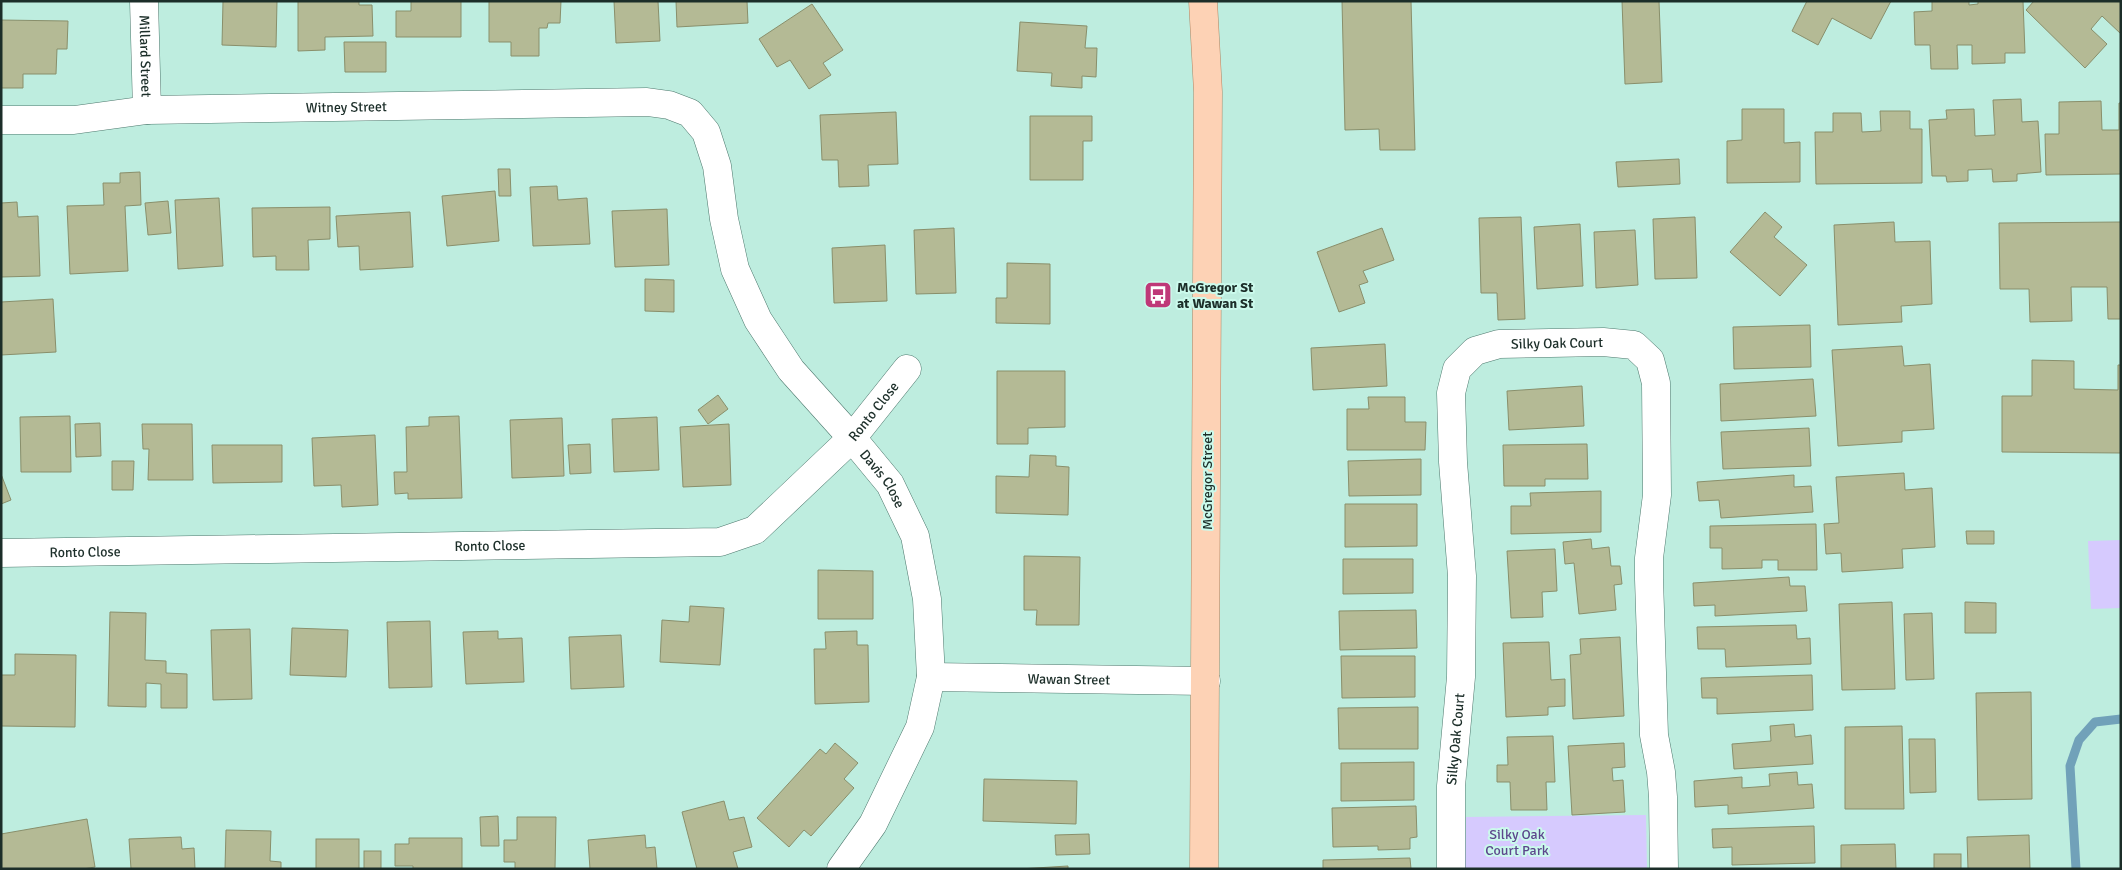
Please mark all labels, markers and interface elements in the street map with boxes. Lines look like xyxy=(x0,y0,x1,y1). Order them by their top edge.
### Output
street label: Millard Street xyxy=(136,15,155,97)
street label: Witney Street xyxy=(306,98,387,116)
place label: McGregor St at Wawan St xyxy=(1177,279,1254,312)
bus stop icon: McGregor St at Wawan St xyxy=(1143,280,1173,310)
street label: Silky Oak Court xyxy=(1511,333,1603,352)
street label: Ronto Close xyxy=(845,378,902,444)
street label: McGregor Street xyxy=(1199,432,1216,530)
street label: Davis Close xyxy=(856,446,909,511)
street label: Ronto Close xyxy=(454,536,526,555)
street label: Ronto Close xyxy=(49,543,121,561)
street label: Wawan Street xyxy=(1028,670,1111,688)
street label: Silky Oak Court xyxy=(1443,692,1468,786)
park label: Silky Oak Court Park xyxy=(1485,826,1549,859)

